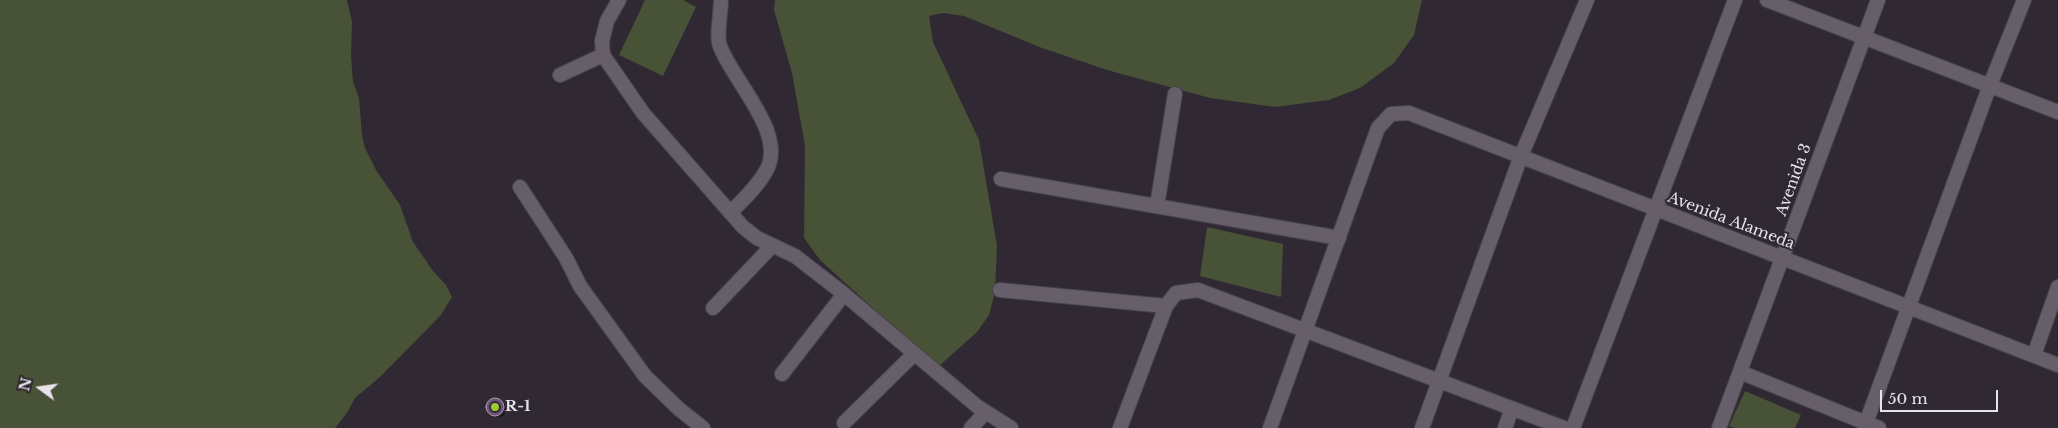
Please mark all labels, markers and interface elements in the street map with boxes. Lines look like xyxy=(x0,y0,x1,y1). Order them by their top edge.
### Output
street label: Avenida 3 xyxy=(1773,141,1815,219)
street label: Avenida Alameda xyxy=(1665,189,1797,253)
north arrow xyxy=(15,363,65,413)
text: N xyxy=(15,376,36,393)
scale bar xyxy=(1883,380,2000,412)
text: 50 m xyxy=(1888,389,1928,408)
place label: R-1 xyxy=(505,398,531,416)
marker: R-1 xyxy=(489,401,501,413)

